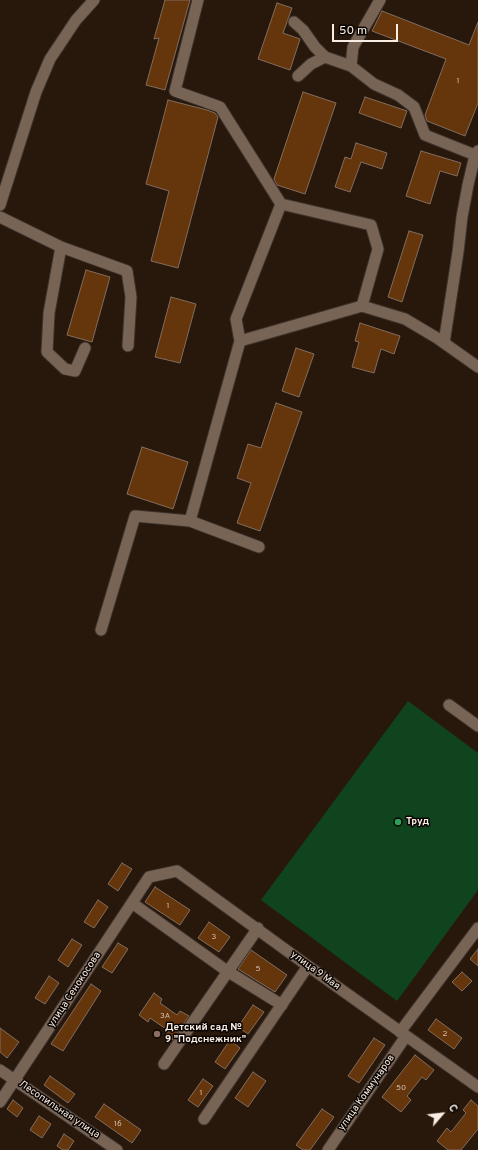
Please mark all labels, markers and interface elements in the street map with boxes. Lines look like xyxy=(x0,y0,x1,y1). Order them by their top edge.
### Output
scale bar xyxy=(334,16,400,42)
text: 50 m xyxy=(339,23,367,39)
house number: 1 xyxy=(457,76,459,86)
place label: Труд xyxy=(406,816,429,828)
marker: Труд xyxy=(393,817,403,827)
house number: 1 xyxy=(167,901,169,911)
house number: 3 xyxy=(212,932,216,942)
street label: улица 9 Мая xyxy=(288,949,342,993)
street label: улица Сенокосова xyxy=(46,950,104,1030)
house number: 5 xyxy=(256,964,260,974)
house number: 3А xyxy=(160,1011,170,1021)
place label: Детский сад № 9 "Подснежник" xyxy=(165,1022,246,1046)
marker: Детский сад № 9 "Подснежник" xyxy=(152,1029,162,1039)
house number: 2 xyxy=(443,1029,447,1039)
street label: улица Коммунаров xyxy=(336,1053,398,1133)
street label: Лесопильная улица xyxy=(16,1078,102,1142)
house number: 50 xyxy=(396,1083,406,1093)
house number: 1 xyxy=(200,1088,202,1098)
north arrow xyxy=(422,1094,462,1134)
text: С xyxy=(445,1102,460,1115)
house number: 16 xyxy=(114,1119,122,1129)

